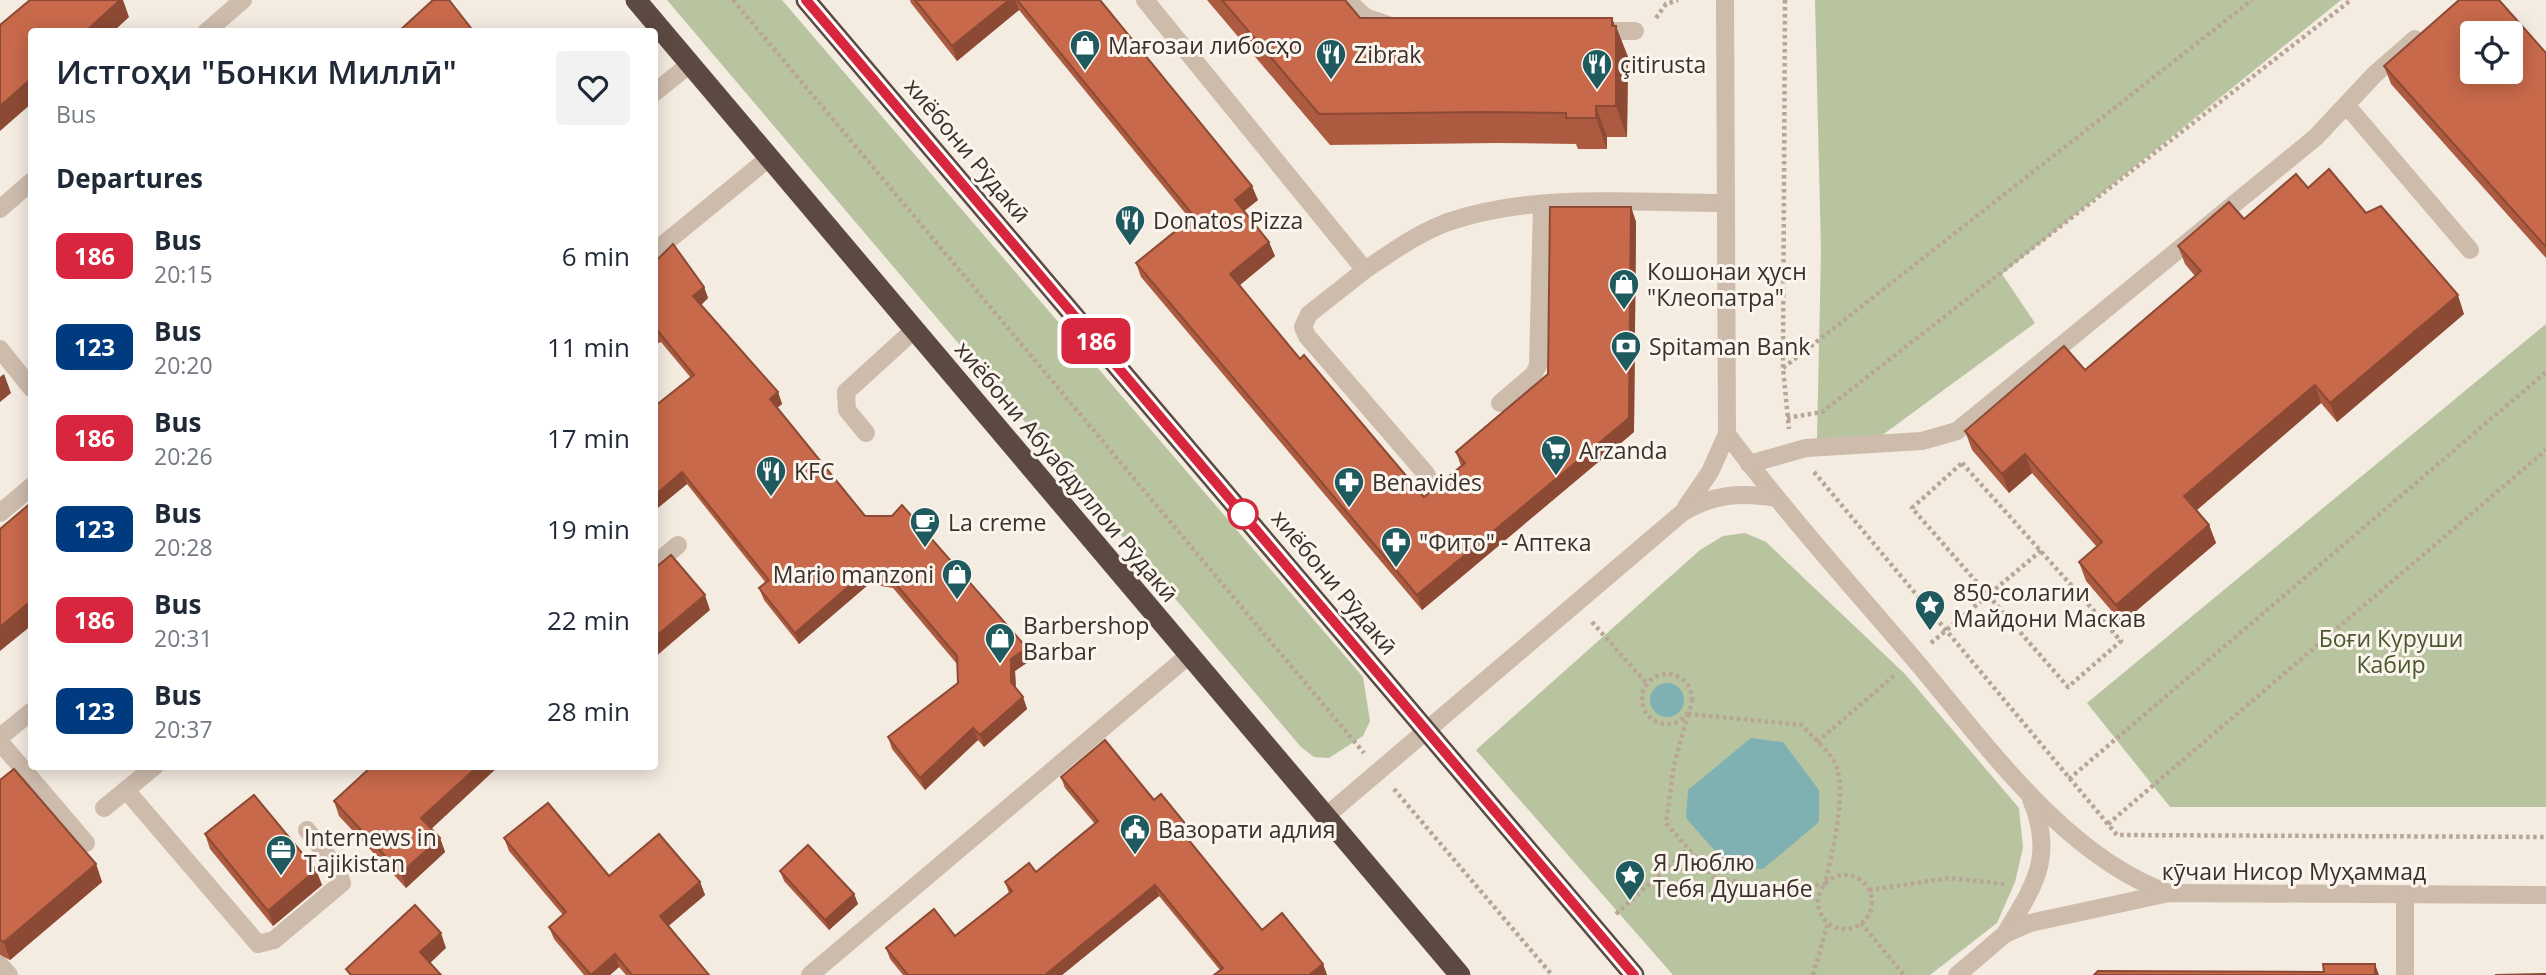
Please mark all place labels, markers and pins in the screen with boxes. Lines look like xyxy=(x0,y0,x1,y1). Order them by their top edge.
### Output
shop icon: Мағозаи либосҳо xyxy=(1068,28,1102,72)
place label: Мағозаи либосҳо xyxy=(1108,29,1302,61)
restaurant icon: Zibrak xyxy=(1314,37,1348,81)
place label: Zibrak xyxy=(1354,38,1421,70)
restaurant icon: çitirusta xyxy=(1580,47,1614,91)
place label: çitirusta xyxy=(1620,48,1706,80)
restaurant icon: Donatos Pizza xyxy=(1113,203,1147,247)
place label: Donatos Pizza xyxy=(1153,204,1303,236)
place label: Кошонаи ҳусн "Клеопатра" xyxy=(1647,255,1807,313)
shop icon: Кошонаи ҳусн "Клеопатра" xyxy=(1607,267,1641,311)
bank icon: Spitaman Bank xyxy=(1609,329,1643,373)
place label: Spitaman Bank xyxy=(1649,330,1810,362)
supermarket icon: Arzanda xyxy=(1539,433,1573,477)
place label: Arzanda xyxy=(1579,434,1667,466)
restaurant icon: KFC xyxy=(754,454,788,498)
place label: KFC xyxy=(794,455,834,487)
pharmacy icon: Benavides xyxy=(1332,465,1366,509)
place label: Benavides xyxy=(1372,466,1482,498)
unlabelled marker xyxy=(1228,499,1258,529)
cafe icon: La creme xyxy=(908,505,942,549)
place label: La creme xyxy=(948,506,1046,538)
pharmacy icon: "Фито" - Аптека xyxy=(1379,525,1413,569)
place label: "Фито" - Аптека xyxy=(1419,526,1592,558)
shop icon: Mario manzoni xyxy=(940,557,974,601)
place label: Mario manzoni xyxy=(773,558,934,590)
place label: 850-солагии Майдони Маскав xyxy=(1953,576,2146,634)
place icon: 850-солагии Майдони Маскав xyxy=(1913,588,1947,632)
place label: Barbershop Barbar xyxy=(1023,609,1149,667)
shop icon: Barbershop Barbar xyxy=(983,621,1017,665)
public building icon: Вазорати адлия xyxy=(1118,812,1152,856)
place label: Вазорати адлия xyxy=(1158,813,1335,845)
place label: Internews in Tajikistan xyxy=(304,821,437,879)
office icon: Internews in Tajikistan xyxy=(264,833,298,877)
place label: Я Люблю Тебя Душанбе xyxy=(1653,846,1813,904)
place icon: Я Люблю Тебя Душанбе xyxy=(1613,858,1647,902)

